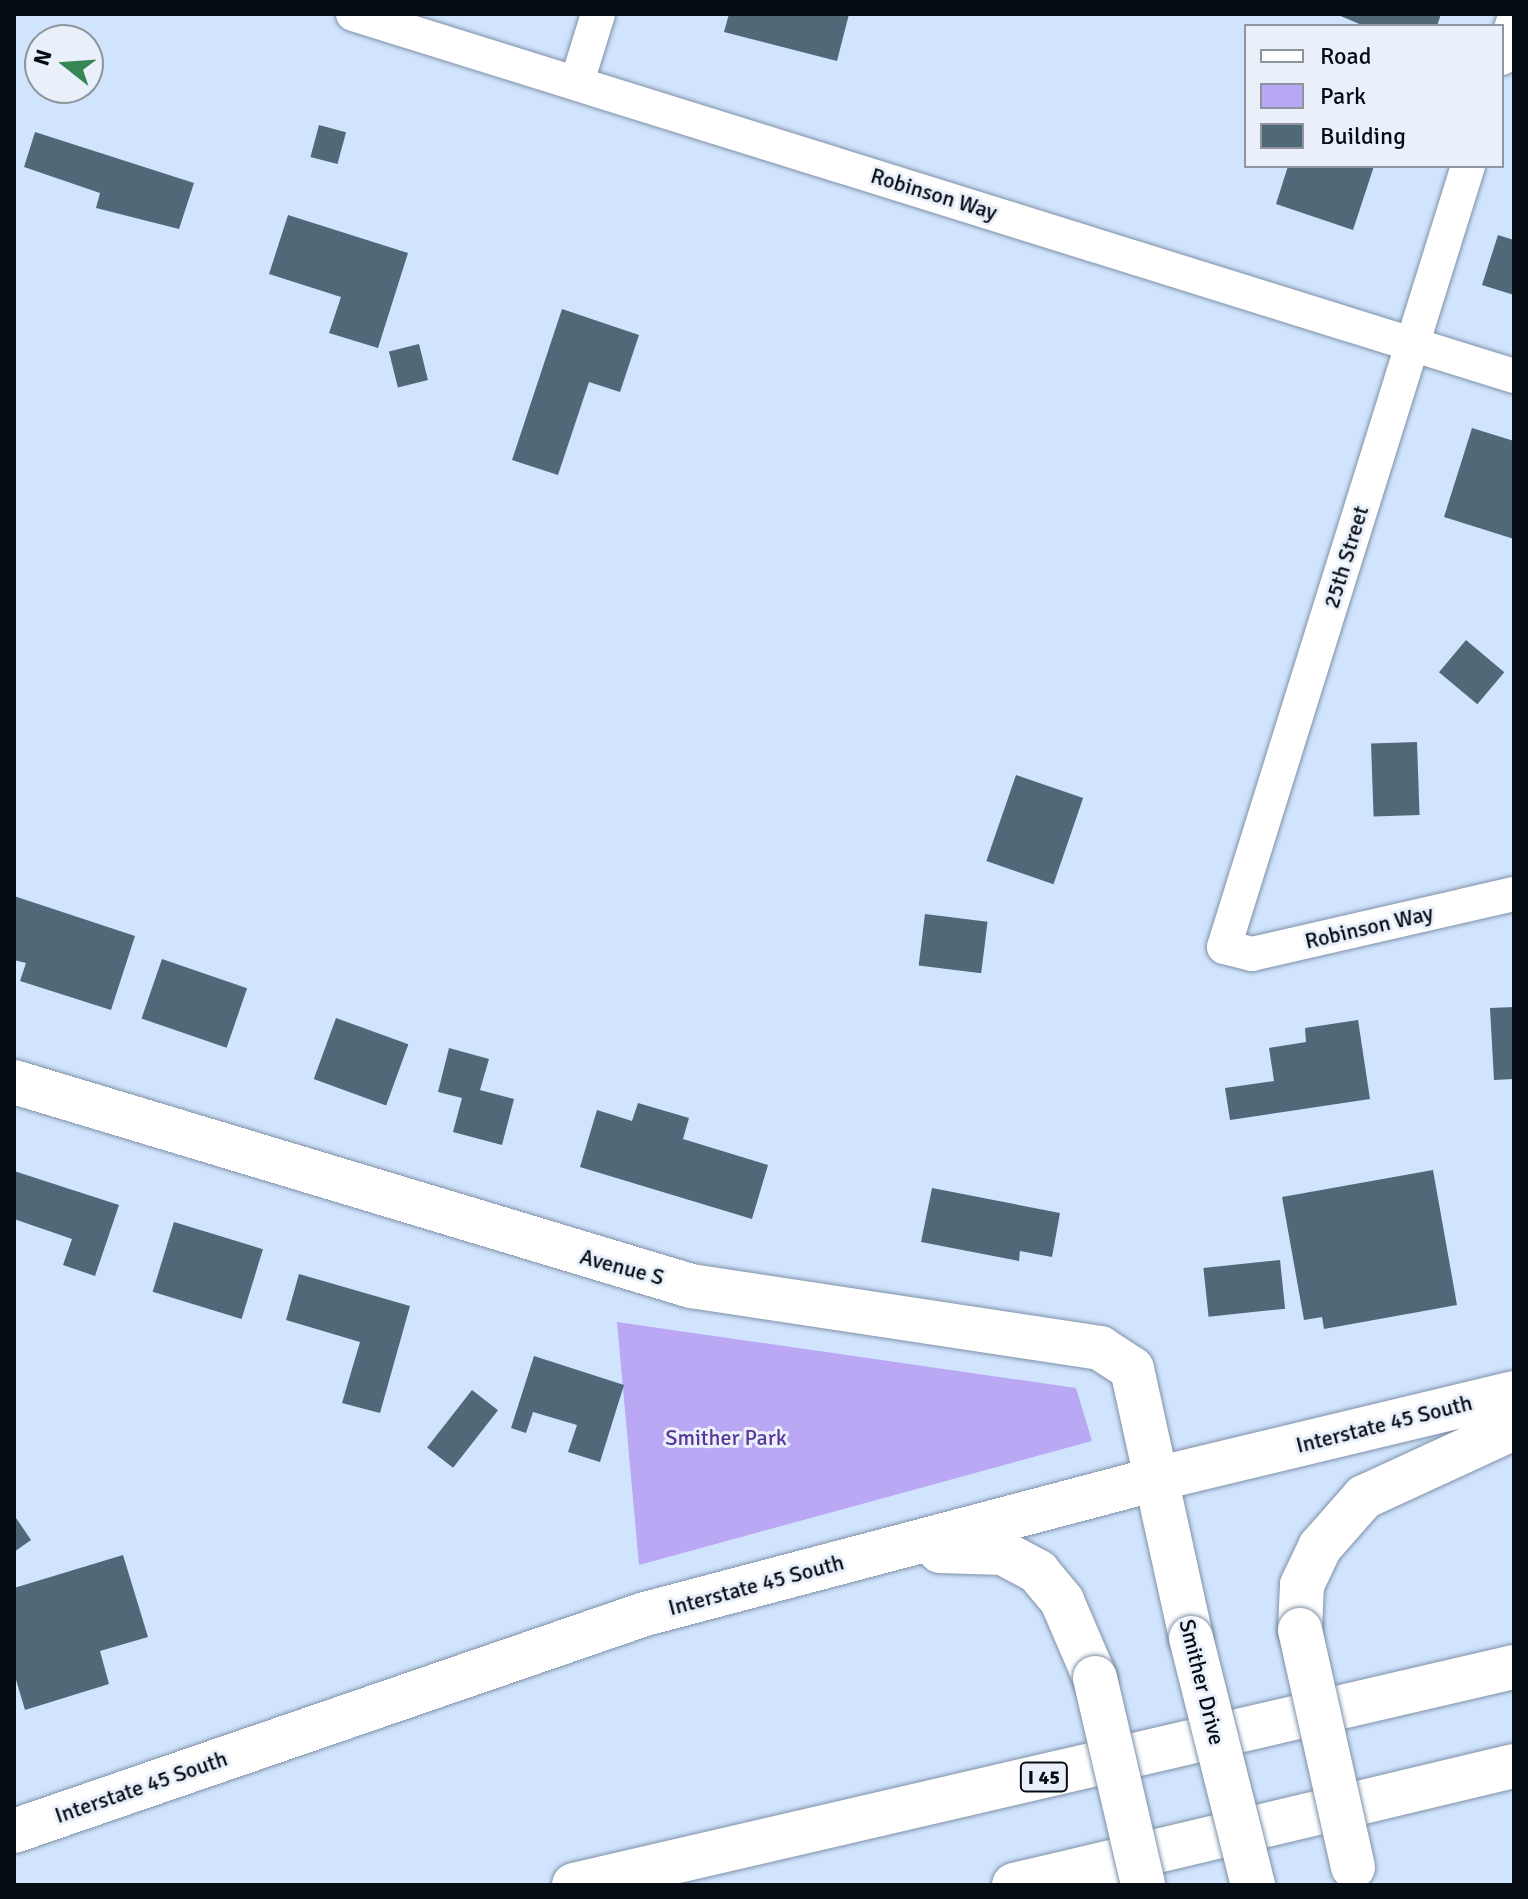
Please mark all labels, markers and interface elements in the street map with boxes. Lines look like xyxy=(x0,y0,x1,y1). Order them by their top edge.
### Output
north arrow xyxy=(24,24,104,104)
legend xyxy=(1244,24,1504,168)
text: Road xyxy=(1320,41,1371,71)
text: N xyxy=(27,46,58,69)
text: Park xyxy=(1320,81,1366,111)
text: Building xyxy=(1320,121,1406,151)
street label: Robinson Way xyxy=(868,162,1000,226)
street label: 25th Street xyxy=(1318,503,1374,611)
street label: Robinson Way xyxy=(1302,899,1436,955)
street label: Avenue S xyxy=(577,1243,667,1291)
street label: Interstate 45 South xyxy=(1293,1389,1475,1459)
park label: Smither Park xyxy=(665,1425,787,1451)
street label: Interstate 45 South xyxy=(665,1549,847,1621)
street label: Smither Drive xyxy=(1174,1616,1230,1748)
street label: Interstate 45 South xyxy=(51,1745,231,1829)
road number: I 45 xyxy=(1018,1761,1070,1793)

